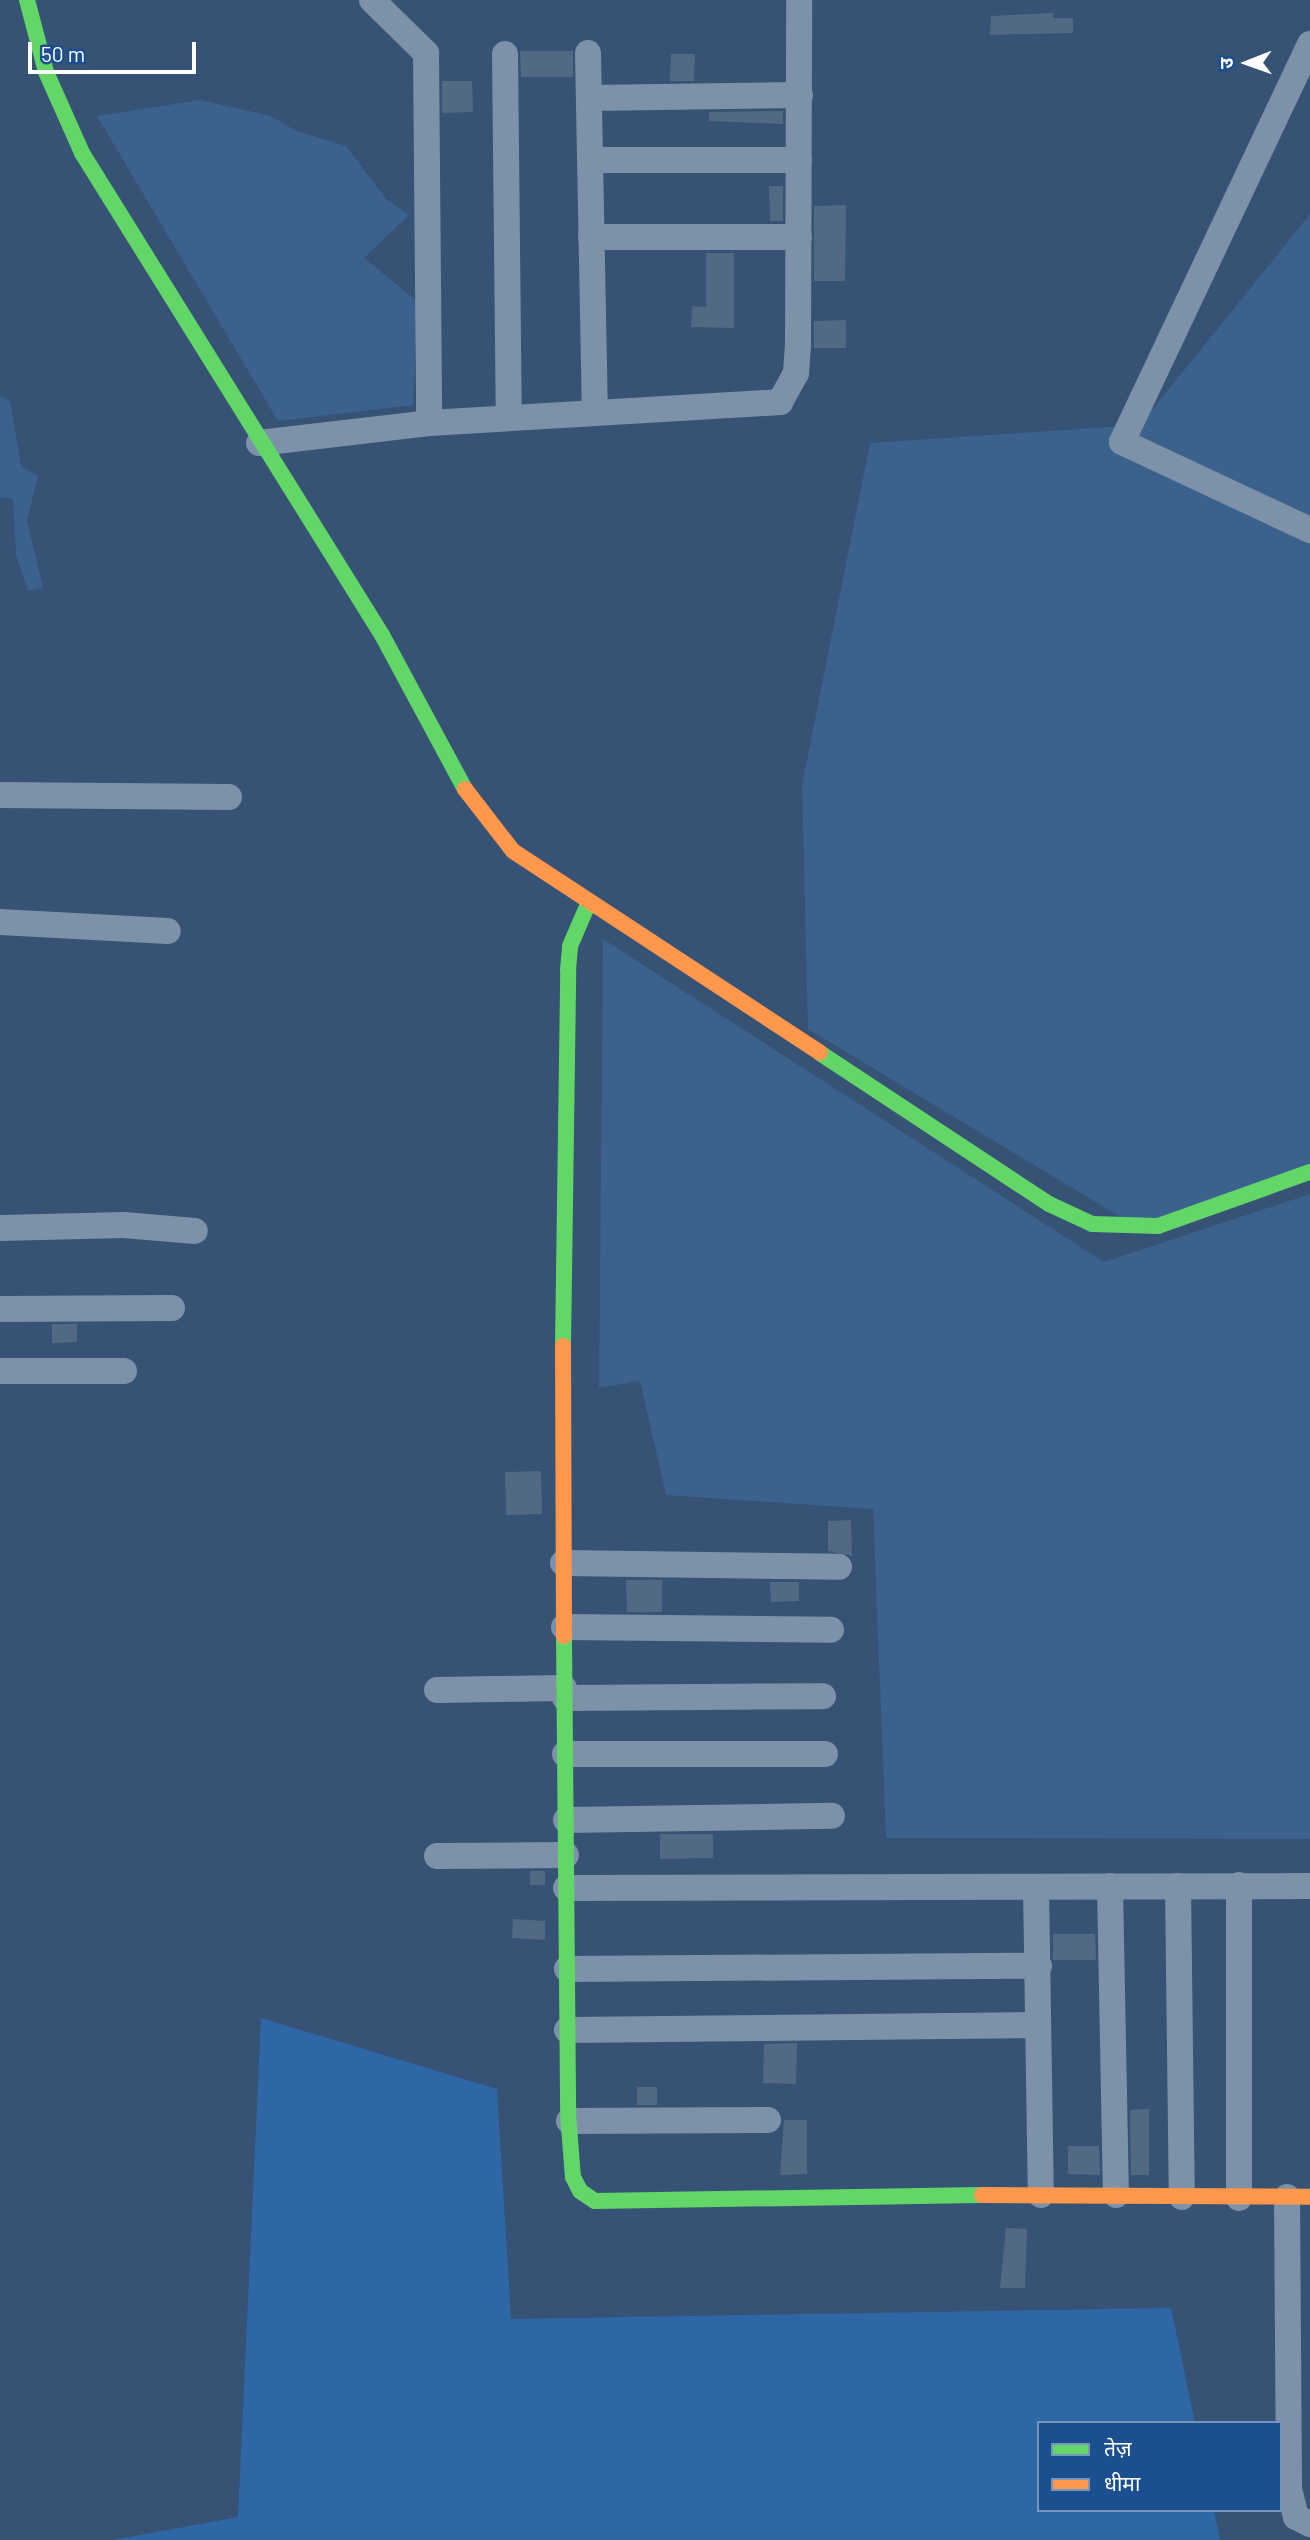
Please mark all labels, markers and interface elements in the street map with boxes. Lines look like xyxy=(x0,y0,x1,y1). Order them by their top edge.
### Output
scale bar xyxy=(32,28,200,72)
north arrow xyxy=(1212,28,1282,98)
text: 50 m xyxy=(41,41,85,66)
text: उ xyxy=(1214,58,1237,69)
legend xyxy=(1037,2421,1282,2512)
text: तेज़ xyxy=(1104,2435,1132,2460)
text: धीमा xyxy=(1104,2470,1140,2495)

